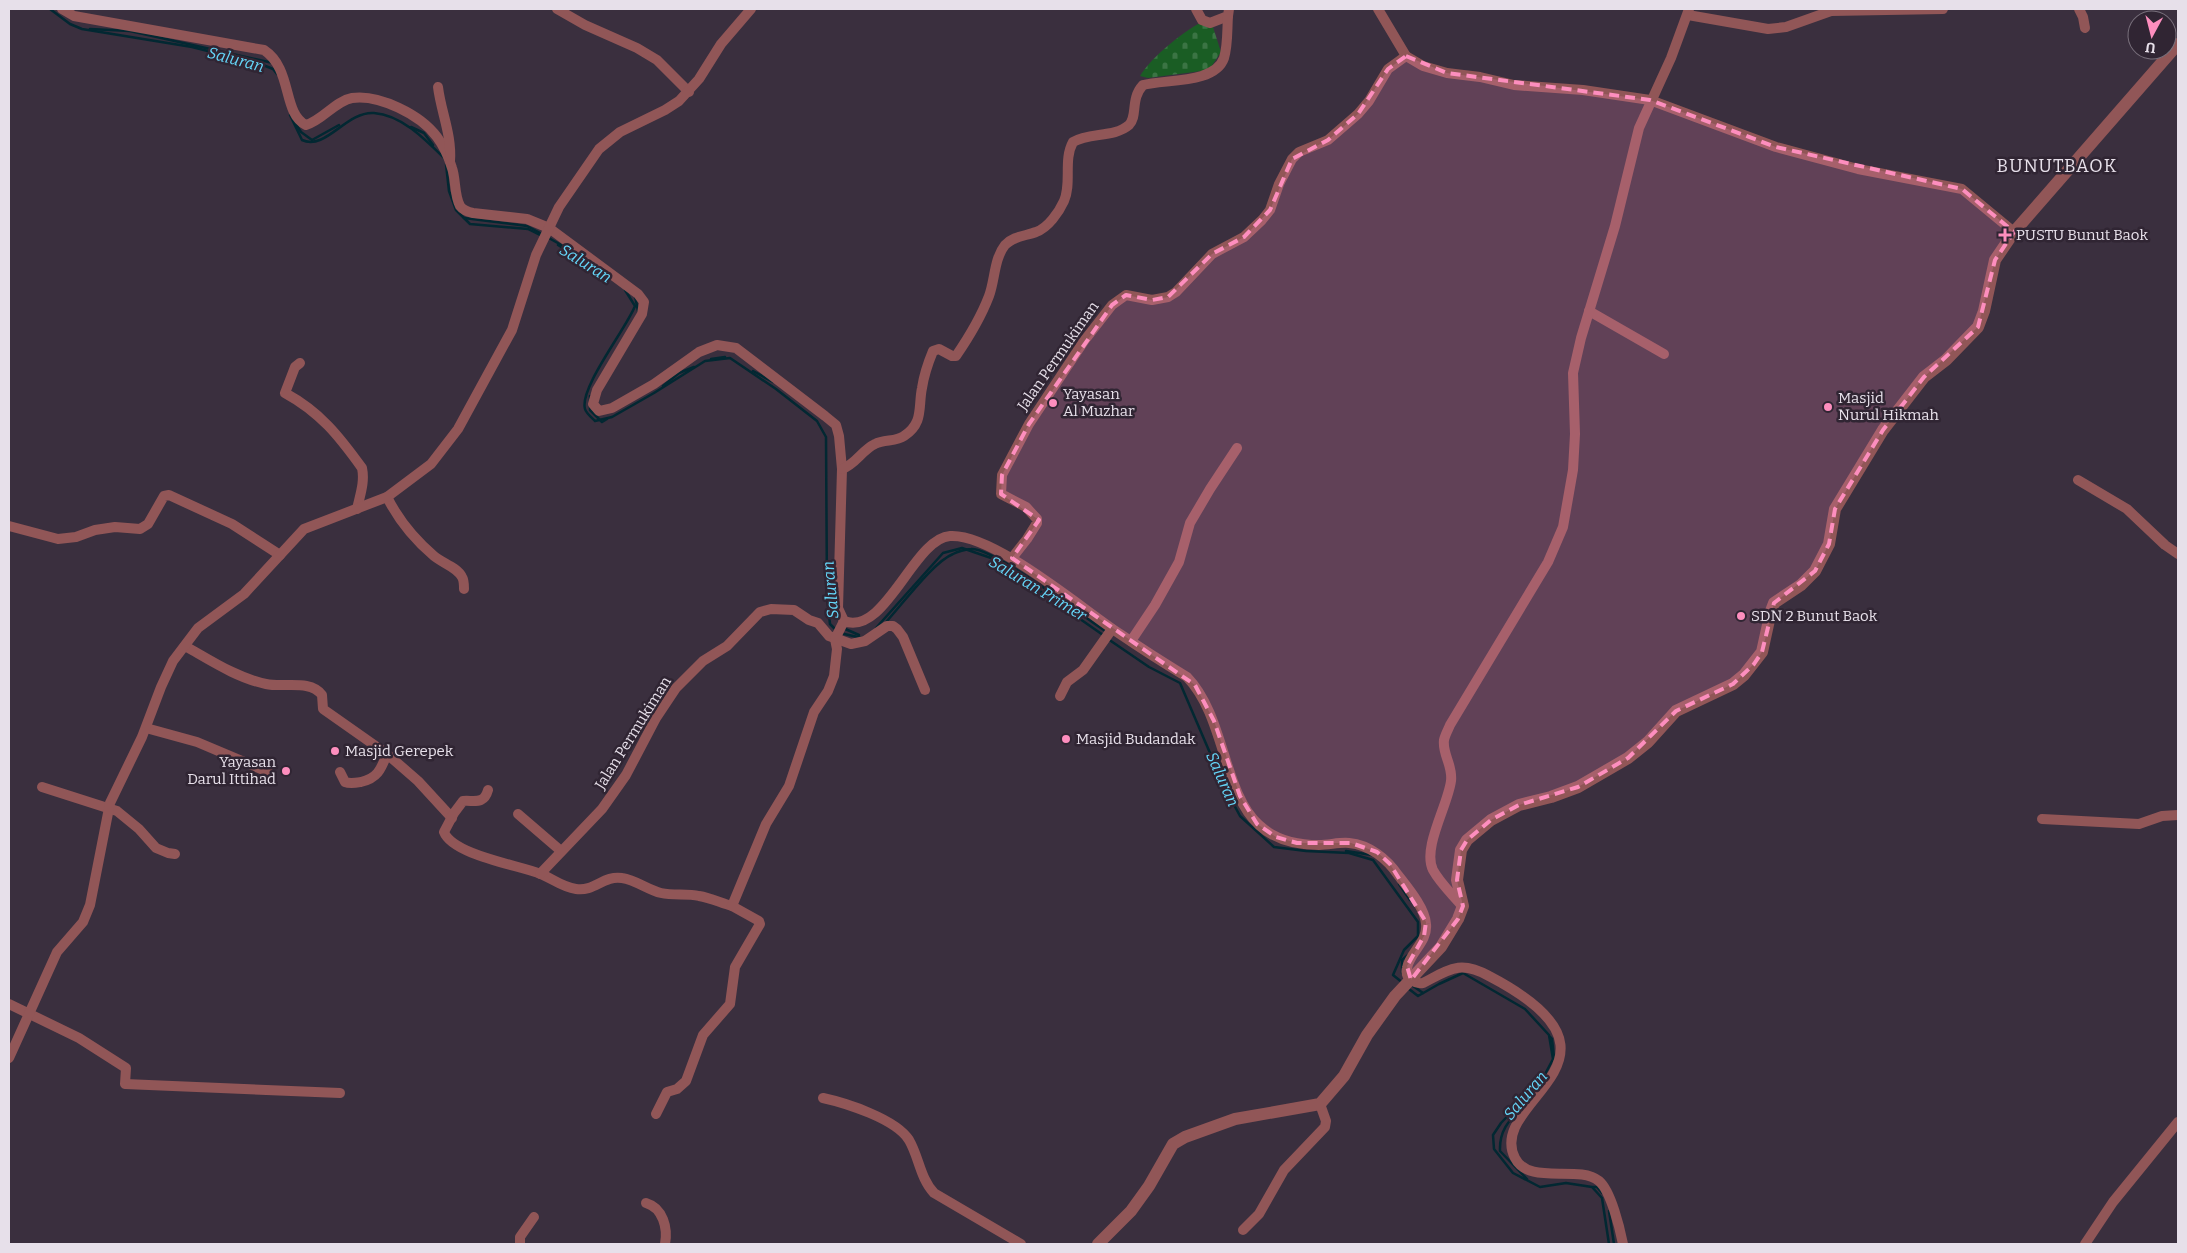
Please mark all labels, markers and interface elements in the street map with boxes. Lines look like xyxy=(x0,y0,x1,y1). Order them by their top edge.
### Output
north arrow xyxy=(2127,10,2177,60)
text: U xyxy=(2144,38,2157,56)
water label: Saluran xyxy=(206,43,266,76)
district label: BUNUTBAOK xyxy=(1997,155,2117,177)
place label: PUSTU Bunut Baok xyxy=(2016,226,2148,244)
marker: PUSTU Bunut Baok xyxy=(1998,228,2012,242)
water label: Saluran xyxy=(556,240,615,287)
street label: Jalan Permukiman xyxy=(1013,297,1103,415)
place label: Yayasan Al Muzhar xyxy=(1063,385,1135,420)
place label: Masjid Nurul Hikmah xyxy=(1838,389,1940,424)
marker: Yayasan Al Muzhar xyxy=(1047,397,1059,409)
marker: Masjid Nurul Hikmah xyxy=(1822,401,1834,413)
water label: Saluran Primer xyxy=(986,552,1091,626)
water label: Saluran xyxy=(819,560,842,620)
place label: SDN 2 Bunut Baok xyxy=(1751,607,1878,625)
marker: SDN 2 Bunut Baok xyxy=(1735,610,1747,622)
street label: Jalan Permukiman xyxy=(591,673,675,793)
place label: Masjid Budandak xyxy=(1076,730,1196,748)
marker: Masjid Budandak xyxy=(1060,733,1072,745)
place label: Masjid Gerepek xyxy=(345,742,454,760)
marker: Masjid Gerepek xyxy=(329,745,341,757)
water label: Saluran xyxy=(1202,749,1243,809)
place label: Yayasan Darul Ittihad xyxy=(187,753,277,788)
marker: Yayasan Darul Ittihad xyxy=(280,765,292,777)
water label: Saluran xyxy=(1500,1067,1551,1124)

